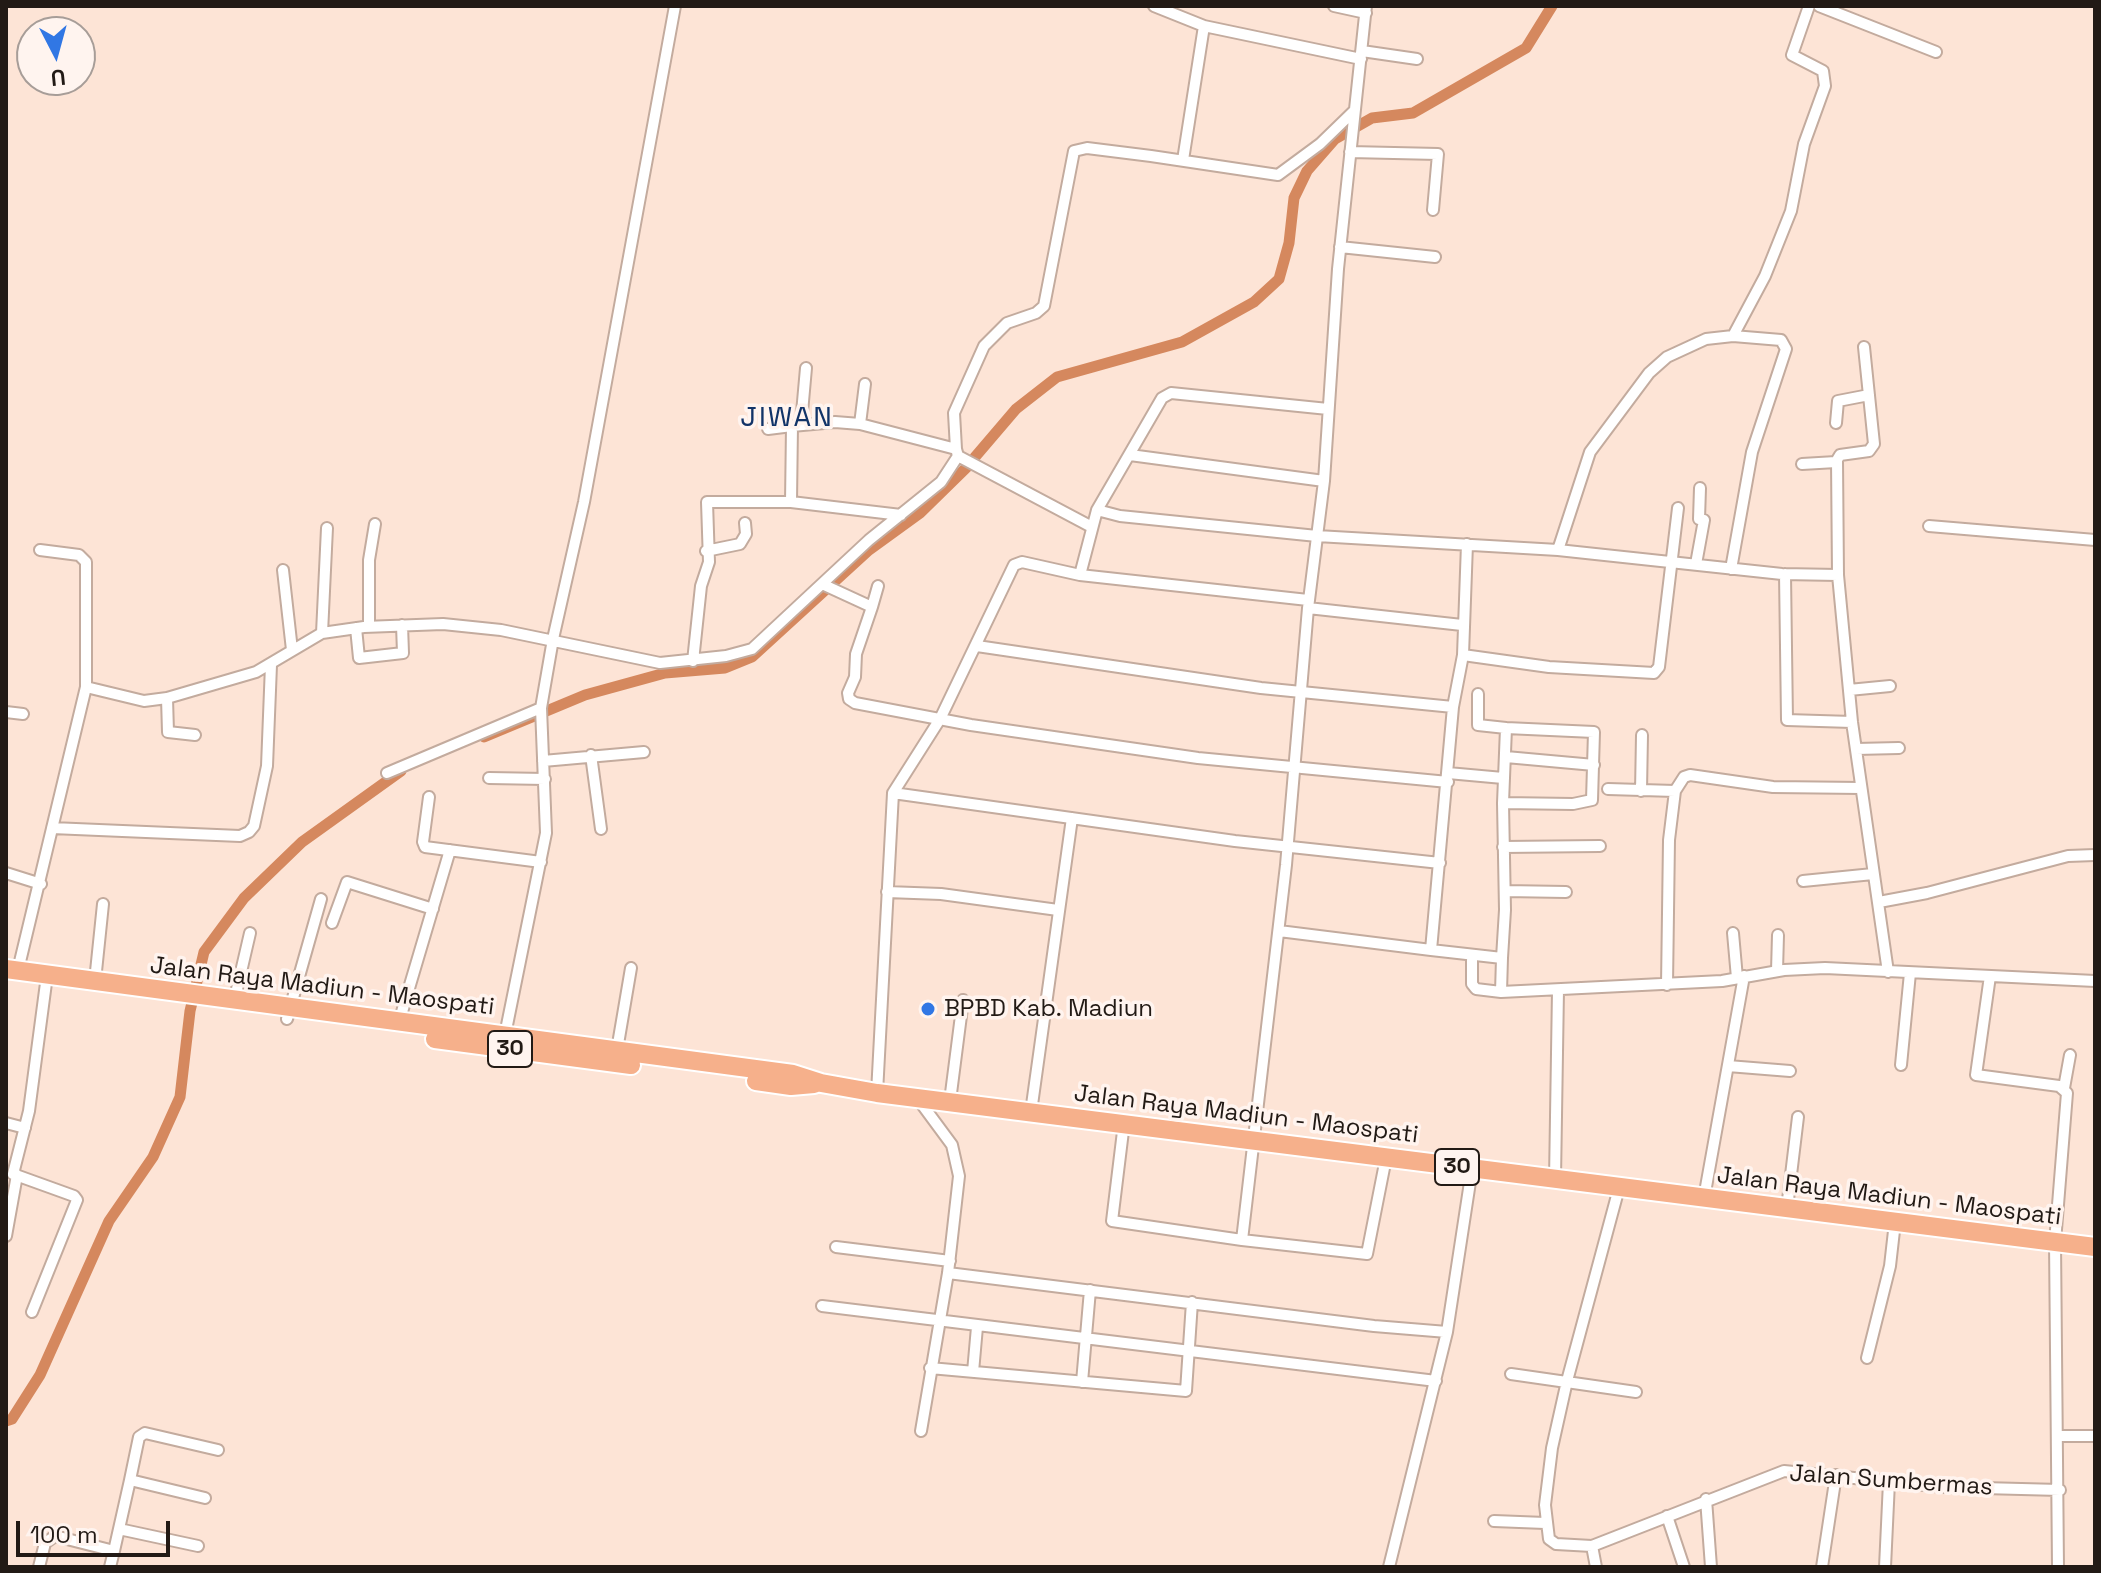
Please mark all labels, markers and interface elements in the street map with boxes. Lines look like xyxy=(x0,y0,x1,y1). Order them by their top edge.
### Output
north arrow xyxy=(16,16,96,96)
text: U xyxy=(49,63,67,93)
district label: JIWAN xyxy=(740,401,834,435)
street label: Jalan Raya Madiun - Maospati xyxy=(148,952,496,1022)
place label: BPBD Kab. Madiun xyxy=(944,995,1153,1023)
marker: BPBD Kab. Madiun xyxy=(919,1000,937,1018)
road number: 30 xyxy=(488,1031,532,1067)
street label: Jalan Raya Madiun - Maospati xyxy=(1072,1080,1420,1150)
road number: 30 xyxy=(1435,1149,1479,1185)
street label: Jalan Raya Madiun - Maospati xyxy=(1715,1162,2063,1232)
street label: Jalan Sumbermas xyxy=(1788,1460,1994,1502)
scale bar xyxy=(20,1505,174,1555)
text: 100 m xyxy=(30,1519,98,1550)

